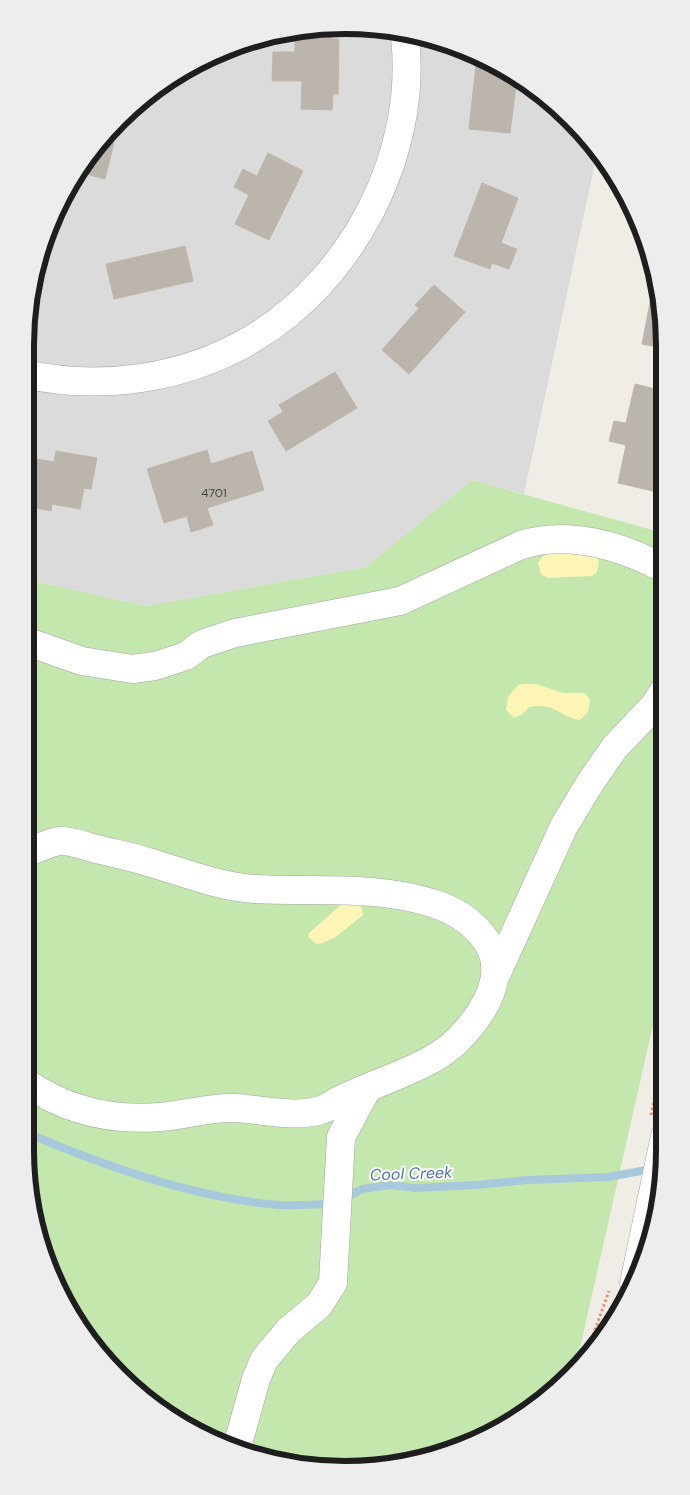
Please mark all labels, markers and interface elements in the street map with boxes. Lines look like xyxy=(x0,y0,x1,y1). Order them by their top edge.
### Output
house number: 4701 xyxy=(201,485,227,501)
water label: Cool Creek xyxy=(370,1162,453,1185)

